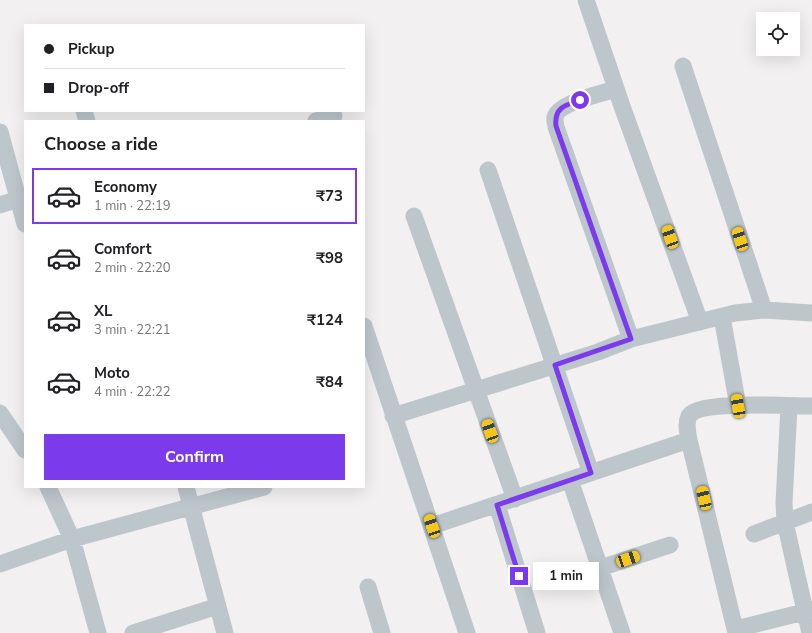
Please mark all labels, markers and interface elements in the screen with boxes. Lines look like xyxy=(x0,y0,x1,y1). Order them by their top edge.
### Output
map controls xyxy=(756,12,800,56)
button: locate xyxy=(756,12,800,56)
text: Pickup xyxy=(68,39,114,59)
text: Drop-off xyxy=(68,78,129,98)
route start xyxy=(571,91,589,109)
text: Choose a ride xyxy=(44,132,158,156)
text: Economy xyxy=(94,177,157,197)
icon: car xyxy=(46,178,82,214)
text: ₹73 xyxy=(316,186,343,206)
text: 1 min · 22:19 xyxy=(94,197,170,215)
car xyxy=(660,224,680,250)
car xyxy=(731,226,749,252)
text: Comfort xyxy=(94,239,151,259)
icon: car xyxy=(46,240,82,276)
text: ₹98 xyxy=(316,248,343,268)
text: 2 min · 22:20 xyxy=(94,259,170,277)
text: XL xyxy=(94,301,113,321)
icon: car xyxy=(46,302,82,338)
text: ₹124 xyxy=(307,310,343,330)
text: 3 min · 22:21 xyxy=(94,321,170,339)
text: Moto xyxy=(94,363,130,383)
icon: car xyxy=(46,364,82,400)
text: ₹84 xyxy=(316,372,343,392)
text: 4 min · 22:22 xyxy=(94,383,170,401)
car xyxy=(730,393,746,419)
car xyxy=(480,418,500,444)
button: Confirm xyxy=(44,434,345,480)
car xyxy=(695,485,713,511)
car xyxy=(422,513,442,539)
car xyxy=(615,549,641,569)
callout: 1 min xyxy=(533,562,599,590)
route end xyxy=(510,567,528,585)
text: 1 min xyxy=(549,567,583,585)

